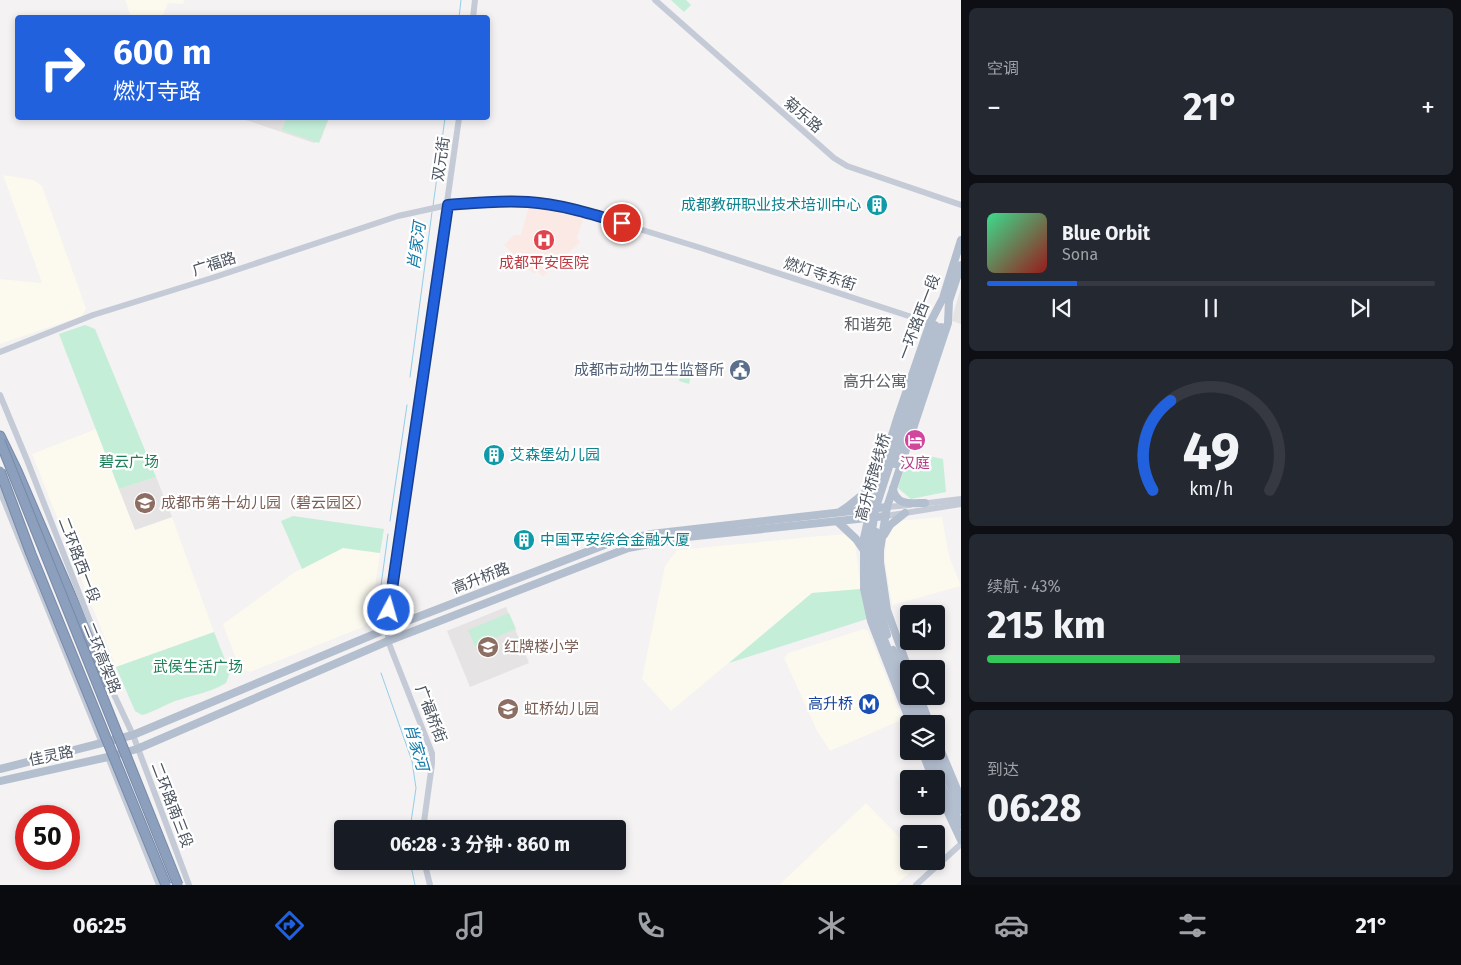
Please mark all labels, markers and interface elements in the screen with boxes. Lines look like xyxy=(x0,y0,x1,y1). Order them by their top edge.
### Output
text: 600 m xyxy=(113,31,212,73)
icon: right xyxy=(30,35,95,100)
text: 空调 xyxy=(987,59,1019,78)
text: 燃灯寺路 xyxy=(113,78,201,105)
text: 21° xyxy=(1183,84,1239,130)
text: − xyxy=(987,91,1001,124)
text: + xyxy=(1421,91,1435,124)
street label: 菊乐路 xyxy=(780,93,826,137)
street label: 双元街 xyxy=(429,135,453,183)
building icon: 成都教研职业技术培训中心 xyxy=(865,193,889,217)
place label: 成都教研职业技术培训中心 xyxy=(681,196,861,214)
pin xyxy=(601,202,643,244)
icon: arrive xyxy=(608,209,636,237)
water label: 肖家河 xyxy=(404,218,430,271)
text: Blue Orbit xyxy=(1062,222,1150,245)
hospital icon: 成都平安医院 xyxy=(532,228,556,252)
text: Sona xyxy=(1062,245,1098,264)
street label: 广福路 xyxy=(190,248,238,280)
place label: 成都平安医院 xyxy=(499,254,589,272)
street label: 燃灯寺东街 xyxy=(782,254,858,294)
street label: 一环路西一段 xyxy=(894,272,944,362)
icon: previous xyxy=(1048,294,1076,322)
icon: pause xyxy=(1197,294,1225,322)
icon: next xyxy=(1346,294,1374,322)
district label: 和谐苑 xyxy=(844,315,892,334)
public building icon: 成都市动物卫生监督所 xyxy=(728,358,752,382)
place label: 成都市动物卫生监督所 xyxy=(574,361,724,379)
district label: 高升公寓 xyxy=(843,372,907,391)
text: 49 xyxy=(1182,420,1240,483)
hotel icon: 汉庭 xyxy=(903,428,927,452)
street label: 高升桥跨线桥 xyxy=(852,431,894,523)
building icon: 艾森堡幼儿园 xyxy=(482,443,506,467)
place label: 艾森堡幼儿园 xyxy=(510,446,600,464)
park label: 碧云广场 xyxy=(99,453,159,471)
place label: 汉庭 xyxy=(900,454,930,472)
text: km/h xyxy=(1189,478,1233,500)
school or university icon: 成都市第十幼儿园（碧云园区） xyxy=(133,491,157,515)
place label: 成都市第十幼儿园（碧云园区） xyxy=(161,494,371,512)
street label: 二环路西一段 xyxy=(54,515,104,605)
building icon: 中国平安综合金融大厦 xyxy=(512,528,536,552)
place label: 中国平安综合金融大厦 xyxy=(540,531,690,549)
street label: 高升桥路 xyxy=(450,559,512,597)
text: 续航 · 43% xyxy=(987,577,1061,596)
position arrow xyxy=(362,583,414,635)
text: 215 km xyxy=(987,602,1106,648)
map controls xyxy=(900,605,945,870)
button: sound xyxy=(900,605,945,650)
street label: 二环高架路 xyxy=(80,620,124,696)
school or university icon: 红牌楼小学 xyxy=(476,635,500,659)
place label: 红牌楼小学 xyxy=(504,638,579,656)
park label: 武侯生活广场 xyxy=(153,658,243,676)
button: search xyxy=(900,660,945,705)
street label: 广福桥街 xyxy=(412,683,450,745)
metro station icon: 高升桥 xyxy=(857,692,881,716)
place label: 高升桥 xyxy=(808,695,853,713)
school or university icon: 虹桥幼儿园 xyxy=(496,697,520,721)
place label: 虹桥幼儿园 xyxy=(524,700,599,718)
button: layers xyxy=(900,715,945,760)
water label: 肖家河 xyxy=(401,721,433,776)
street label: 佳灵路 xyxy=(27,743,75,769)
street label: 二环路南三段 xyxy=(147,760,197,850)
text: 到达 xyxy=(987,760,1019,779)
button: + xyxy=(900,770,945,815)
text: 06:28 xyxy=(987,785,1082,831)
speed limit sign: 50 xyxy=(15,805,80,870)
button: − xyxy=(900,825,945,870)
text: 06:28 · 3 分钟 · 860 m xyxy=(390,833,570,856)
icon: directions xyxy=(272,908,307,943)
icon: music xyxy=(453,908,488,943)
icon: phone xyxy=(633,908,668,943)
icon: climate xyxy=(814,908,849,943)
icon: car xyxy=(994,908,1029,943)
icon: filters xyxy=(1175,908,1210,943)
text: 06:25 xyxy=(73,912,127,939)
text: 21° xyxy=(1356,912,1388,939)

